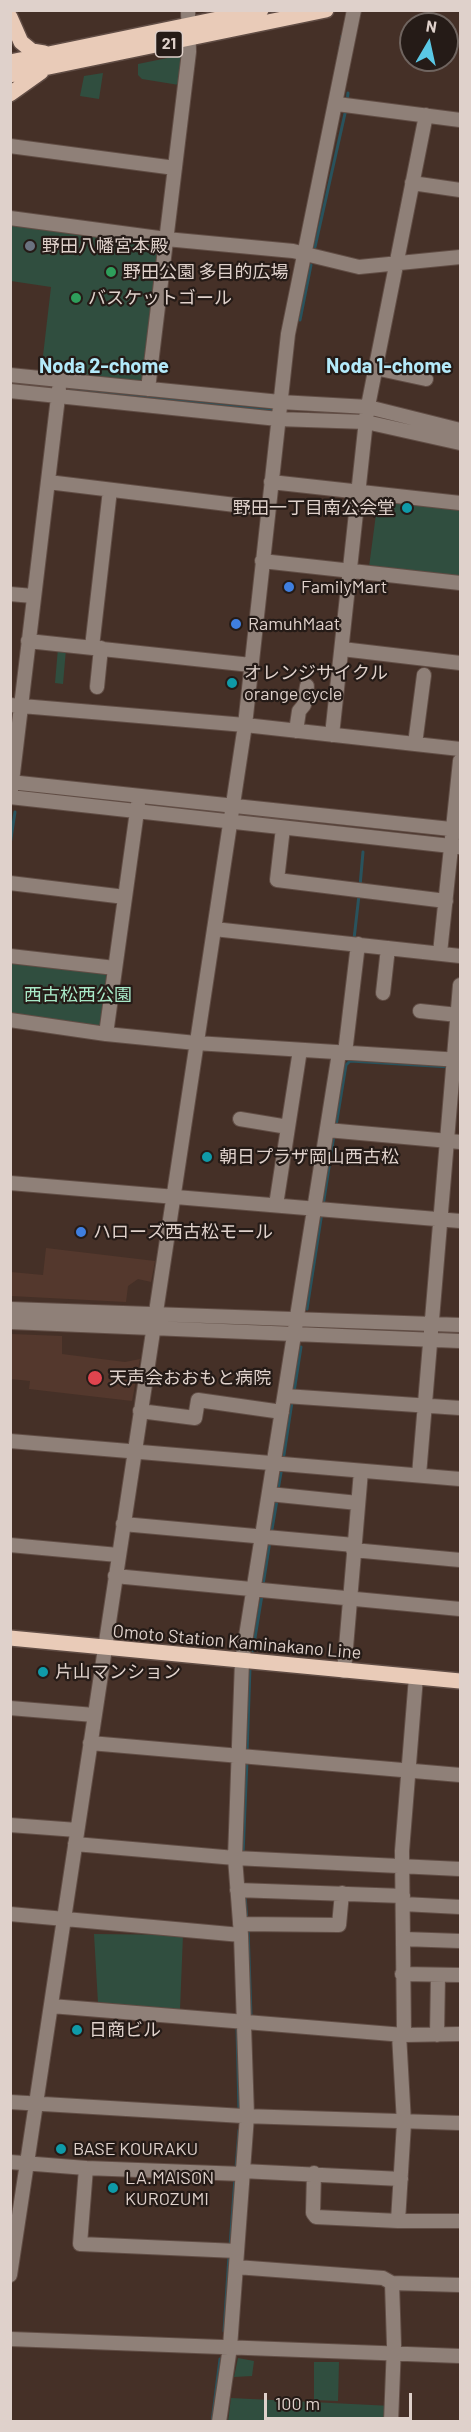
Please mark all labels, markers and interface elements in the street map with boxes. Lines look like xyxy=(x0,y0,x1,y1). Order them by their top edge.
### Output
north arrow xyxy=(399,12,459,72)
text: N xyxy=(425,15,438,36)
road number: 21 xyxy=(156,31,182,57)
place label: 野田八幡宮本殿 xyxy=(42,235,168,257)
marker: 野田八幡宮本殿 xyxy=(23,239,37,253)
place label: 野田公園 多目的広場 xyxy=(123,261,289,283)
marker: 野田公園 多目的広場 xyxy=(104,265,118,279)
place label: バスケットゴール xyxy=(88,287,232,309)
marker: バスケットゴール xyxy=(69,291,83,305)
district label: Noda 2-chome xyxy=(39,354,169,378)
district label: Noda 1-chome xyxy=(326,354,452,378)
place label: 野田一丁目南公会堂 xyxy=(233,497,395,519)
marker: 野田一丁目南公会堂 xyxy=(400,501,414,515)
place label: FamilyMart xyxy=(301,576,387,598)
marker: FamilyMart xyxy=(282,580,296,594)
place label: RamuhMaat xyxy=(248,613,340,635)
marker: RamuhMaat xyxy=(229,617,243,631)
place label: オレンジサイクル orange cycle xyxy=(244,662,388,704)
marker: オレンジサイクル orange cycle xyxy=(225,676,239,690)
park label: 西古松西公園 xyxy=(24,984,132,1006)
place label: 朝日プラザ岡山西古松 xyxy=(219,1146,399,1168)
marker: 朝日プラザ岡山西古松 xyxy=(200,1150,214,1164)
place label: ハローズ西古松モール xyxy=(93,1221,273,1243)
marker: ハローズ西古松モール xyxy=(74,1225,88,1239)
place label: 天声会おおもと病院 xyxy=(109,1367,271,1389)
marker: 天声会おおもと病院 xyxy=(86,1369,104,1387)
street label: Omoto Station Kaminakano Line xyxy=(112,1620,362,1664)
place label: 片山マンション xyxy=(55,1661,181,1683)
marker: 片山マンション xyxy=(36,1665,50,1679)
place label: 日商ビル xyxy=(89,2019,161,2041)
marker: 日商ビル xyxy=(70,2023,84,2037)
place label: BASE KOURAKU xyxy=(73,2138,198,2160)
marker: BASE KOURAKU xyxy=(54,2142,68,2156)
place label: LA.MAISON KUROZUMI xyxy=(125,2167,214,2210)
marker: LA.MAISON KUROZUMI xyxy=(106,2181,120,2195)
scale bar xyxy=(267,2381,416,2419)
text: 100 m xyxy=(275,2392,320,2414)

